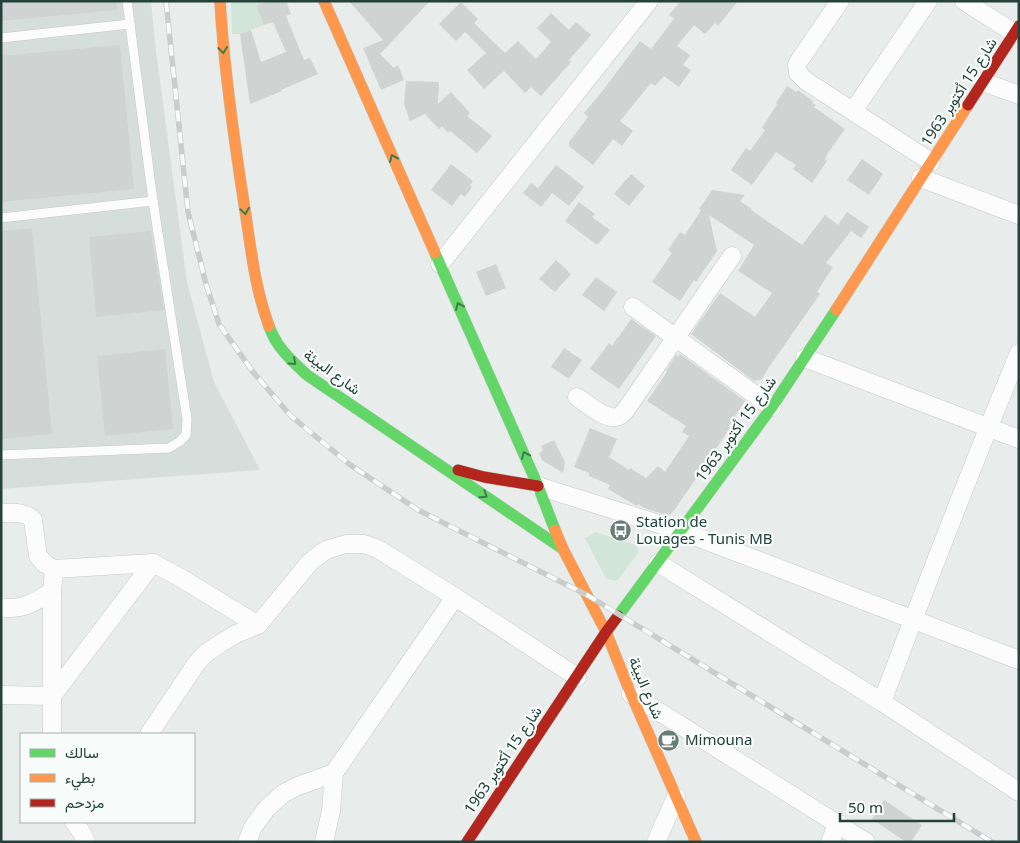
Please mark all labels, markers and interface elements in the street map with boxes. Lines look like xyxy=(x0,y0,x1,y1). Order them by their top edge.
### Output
street label: شارع 15 أكتوبر 1963 xyxy=(916,33,1003,151)
one-way arrow xyxy=(217,46,228,54)
one-way arrow xyxy=(389,154,400,163)
one-way arrow xyxy=(239,207,250,215)
one-way arrow xyxy=(455,302,466,311)
street label: شارع البيئة xyxy=(299,344,365,400)
one-way arrow xyxy=(288,357,297,366)
street label: شارع 15 أكتوبر 1963 xyxy=(690,372,782,486)
one-way arrow xyxy=(520,451,531,460)
one-way arrow xyxy=(479,489,488,498)
place label: Station de Louages - Tunis MB xyxy=(636,511,773,548)
bus stop icon: Station de Louages - Tunis MB xyxy=(608,519,632,543)
street label: شارع البيئة xyxy=(623,653,669,723)
street label: شارع 15 أكتوبر 1963 xyxy=(459,702,547,818)
cafe icon: Mimouna xyxy=(657,728,681,752)
place label: Mimouna xyxy=(685,729,753,749)
legend xyxy=(20,733,195,823)
text: سالك xyxy=(65,742,99,762)
text: بطيء xyxy=(65,767,95,791)
scale bar xyxy=(840,790,954,822)
text: مزدحم xyxy=(65,792,104,813)
text: 50 m xyxy=(848,797,883,817)

